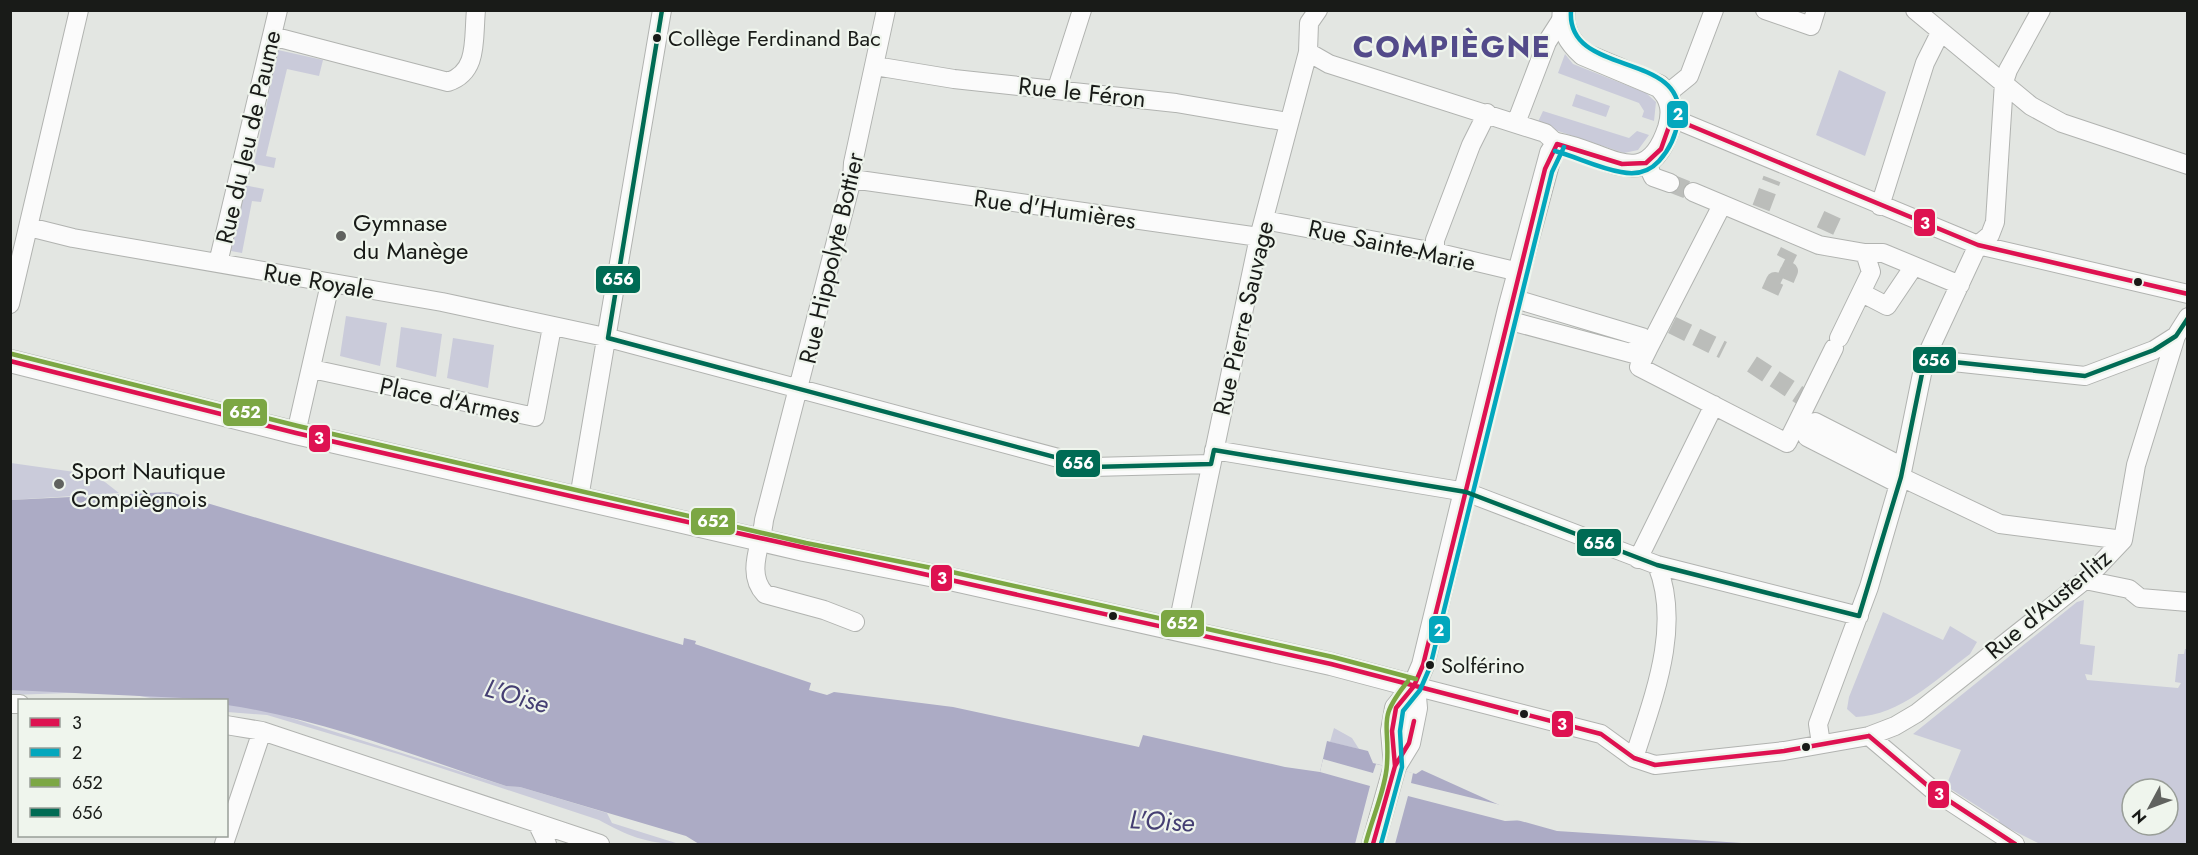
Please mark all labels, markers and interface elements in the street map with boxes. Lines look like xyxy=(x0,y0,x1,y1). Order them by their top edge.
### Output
place label: Collège Ferdinand Bac xyxy=(668,22,881,54)
district label: COMPIÈGNE xyxy=(1353,25,1551,68)
street label: Rue du Jeu de Paume xyxy=(206,27,290,247)
marker: Collège Ferdinand Bac xyxy=(651,32,663,44)
street label: Rue le Féron xyxy=(1017,68,1147,116)
line badge: 2 xyxy=(1666,100,1689,129)
text: 2 xyxy=(1673,103,1683,126)
street label: Rue Hippolyte Bottier xyxy=(790,148,872,367)
street label: Rue d'Humières xyxy=(972,180,1138,238)
place label: Gymnase du Manège xyxy=(353,205,468,268)
line badge: 3 xyxy=(1913,208,1936,237)
street label: Rue Sainte-Marie xyxy=(1305,210,1479,280)
text: 3 xyxy=(1920,212,1930,235)
street label: Rue Pierre Sauvage xyxy=(1204,217,1282,419)
marker: Gymnase du Manège xyxy=(334,229,348,243)
street label: Rue Royale xyxy=(261,254,377,308)
line badge: 656 xyxy=(595,265,641,294)
text: 656 xyxy=(602,268,634,291)
unlabelled marker xyxy=(2132,276,2144,288)
line badge: 656 xyxy=(1912,346,1957,374)
text: 656 xyxy=(1918,349,1950,372)
street label: Place d'Armes xyxy=(376,368,524,432)
line badge: 652 xyxy=(222,398,268,427)
text: 652 xyxy=(229,401,261,424)
line badge: 3 xyxy=(308,424,331,453)
text: 3 xyxy=(314,427,324,450)
line badge: 656 xyxy=(1055,449,1101,478)
text: 656 xyxy=(1062,452,1094,475)
place label: Sport Nautique Compiègnois xyxy=(71,453,226,516)
marker: Sport Nautique Compiègnois xyxy=(52,477,66,491)
line badge: 652 xyxy=(690,507,736,536)
text: 652 xyxy=(697,510,729,533)
line badge: 656 xyxy=(1576,528,1622,557)
text: 656 xyxy=(1583,532,1615,555)
street label: Rue d'Austerlitz xyxy=(1977,541,2119,667)
line badge: 3 xyxy=(930,564,953,592)
text: 3 xyxy=(937,567,947,590)
line badge: 652 xyxy=(1160,609,1205,638)
unlabelled marker xyxy=(1107,610,1119,622)
text: 652 xyxy=(1166,612,1198,635)
line badge: 2 xyxy=(1428,615,1451,644)
text: 2 xyxy=(1434,619,1444,642)
place label: Solférino xyxy=(1441,649,1525,681)
marker: Solférino xyxy=(1424,659,1436,671)
water label: L'Oise xyxy=(480,669,554,723)
legend xyxy=(18,699,228,837)
unlabelled marker xyxy=(1518,708,1530,720)
text: 3 xyxy=(72,710,82,736)
line badge: 3 xyxy=(1551,710,1574,738)
text: 3 xyxy=(1557,713,1567,736)
text: 2 xyxy=(72,740,82,766)
unlabelled marker xyxy=(1800,741,1812,753)
text: 652 xyxy=(72,770,103,796)
north arrow xyxy=(2120,777,2180,837)
line badge: 3 xyxy=(1927,780,1950,809)
text: 3 xyxy=(1934,783,1944,806)
text: 656 xyxy=(72,800,103,826)
water label: L'Oise xyxy=(1128,800,1196,842)
text: N xyxy=(2126,804,2152,829)

